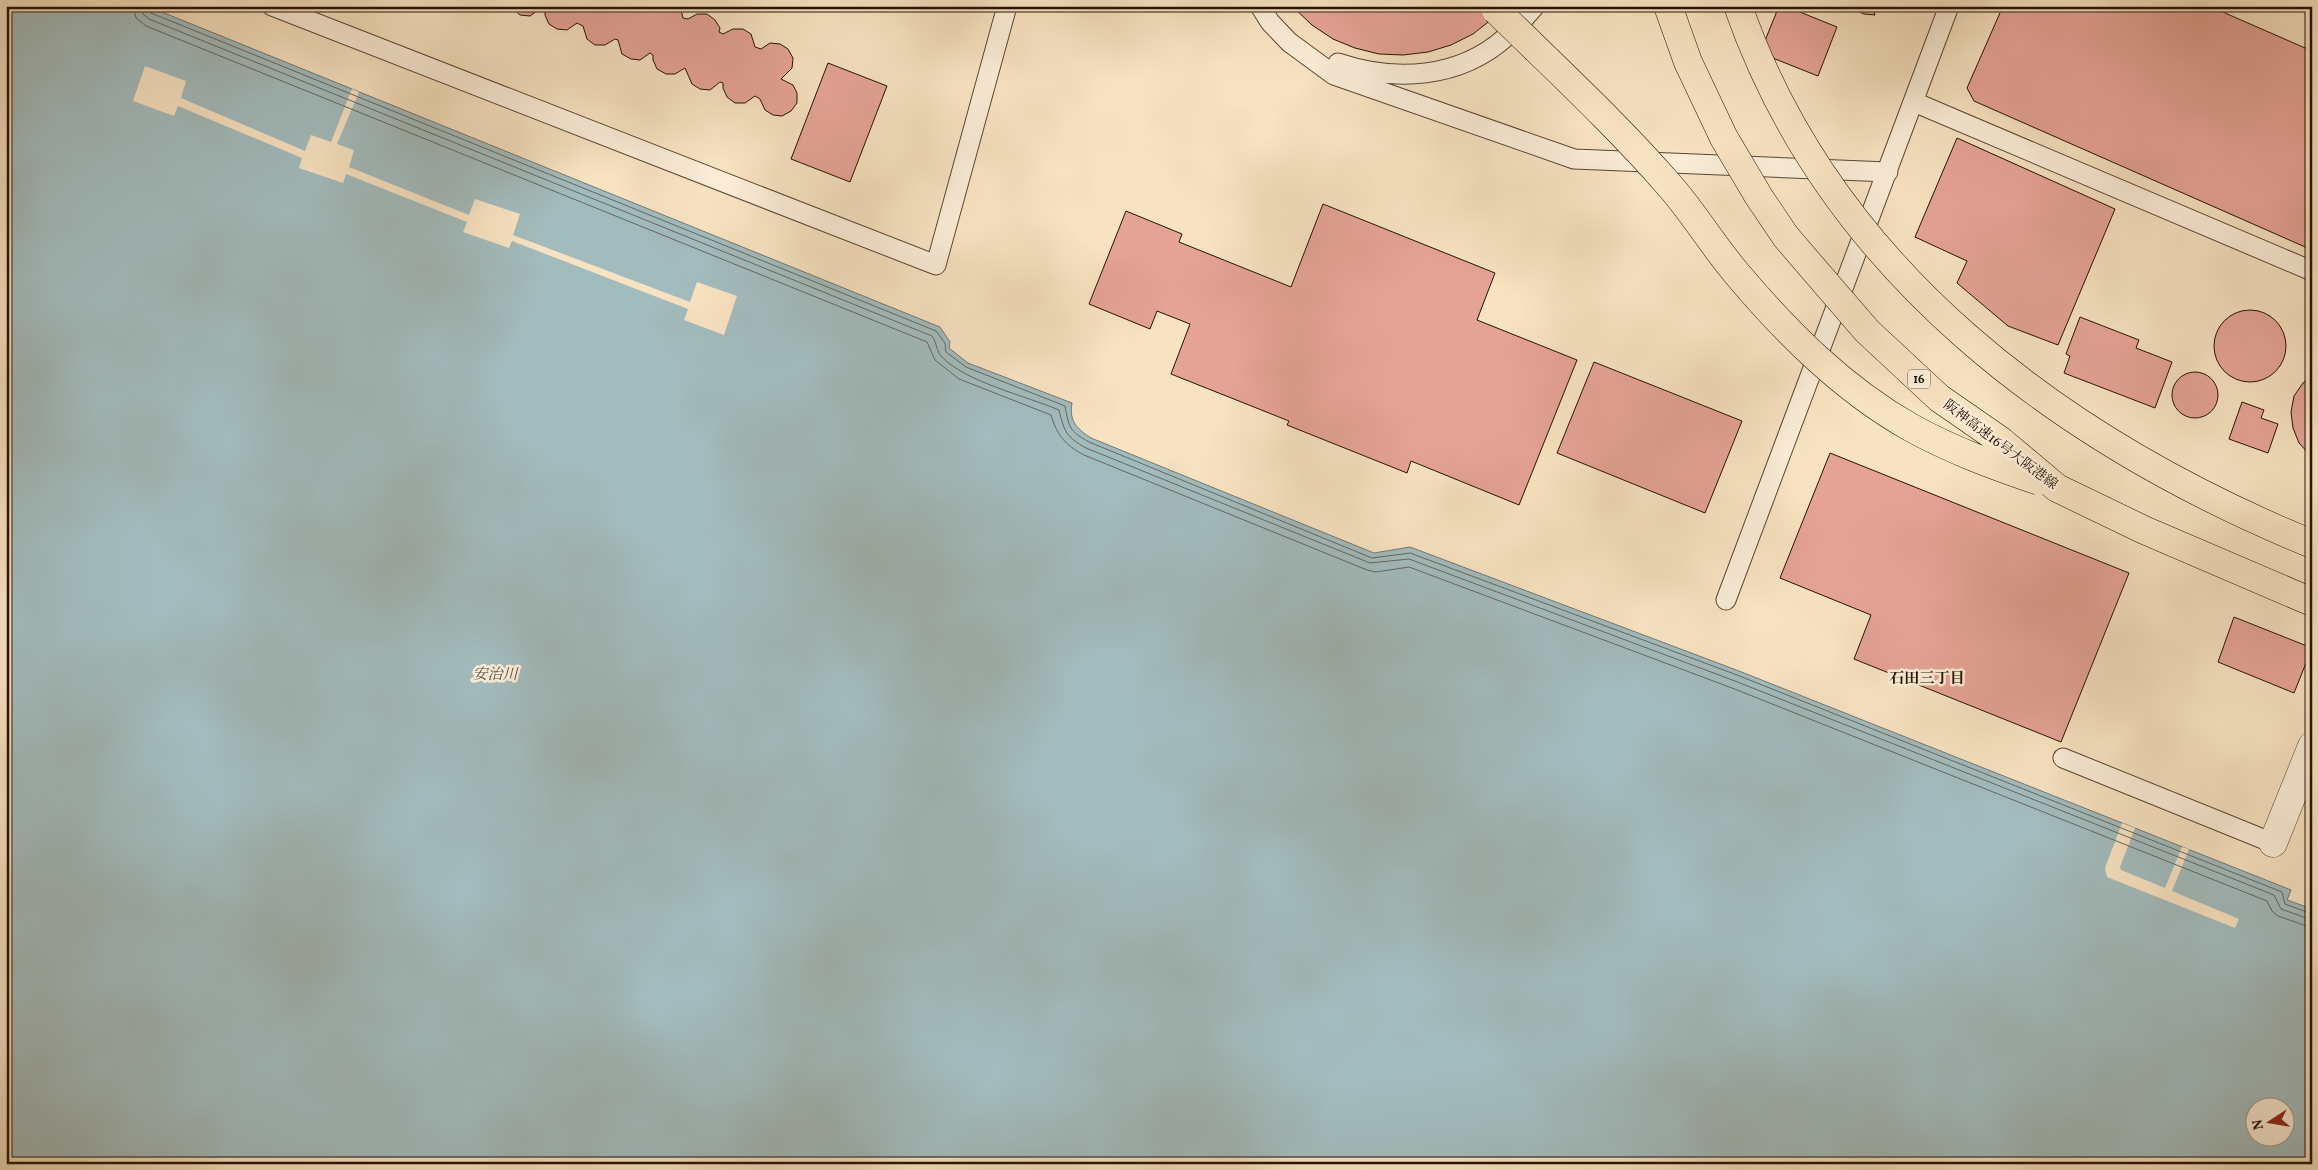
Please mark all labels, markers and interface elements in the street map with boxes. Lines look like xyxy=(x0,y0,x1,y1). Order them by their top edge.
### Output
road number: 16 xyxy=(1908,369,1930,388)
street label: 阪神高速16号大阪港線 xyxy=(1939,396,2061,494)
water label: 安治川 xyxy=(472,665,519,686)
district label: 石田三丁目 xyxy=(1889,669,1965,690)
north arrow xyxy=(2246,1098,2296,1148)
text: N xyxy=(2248,1117,2269,1131)

